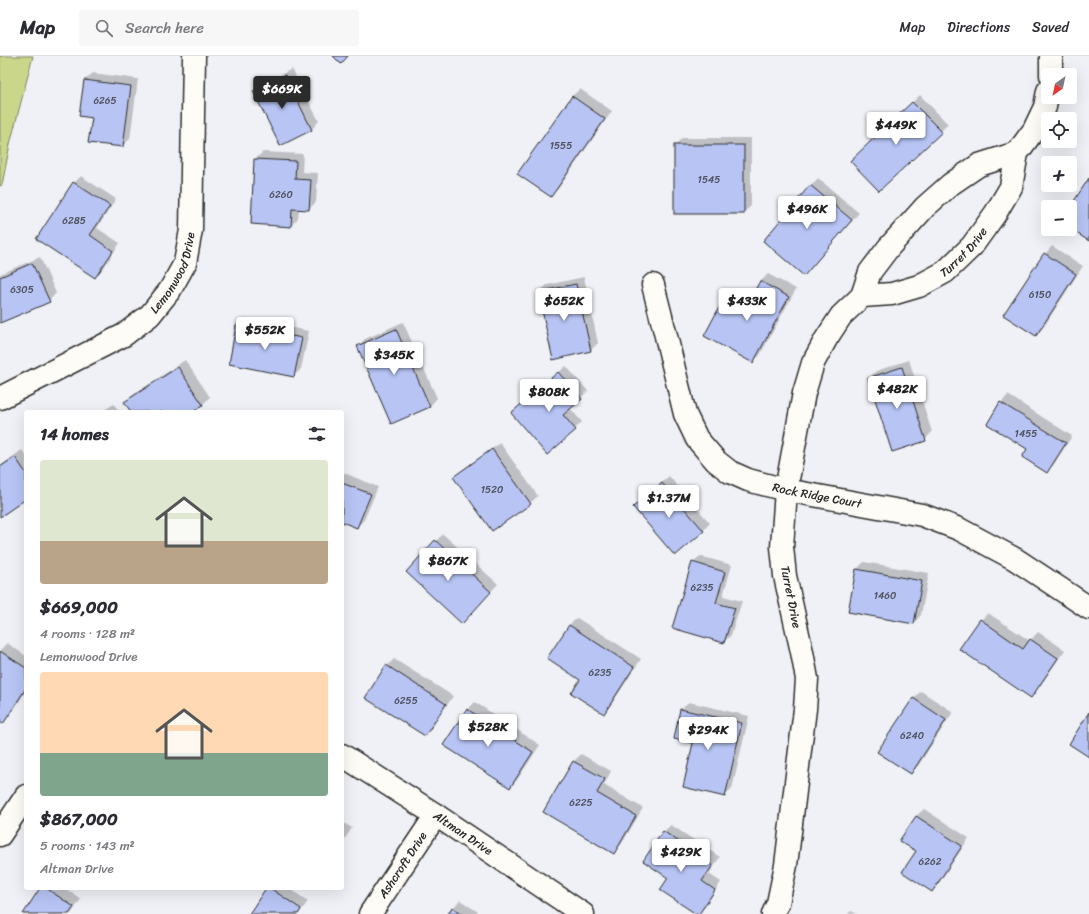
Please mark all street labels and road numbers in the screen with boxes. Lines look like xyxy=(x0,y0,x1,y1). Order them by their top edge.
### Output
street label: Turret Drive xyxy=(936,222,993,284)
street label: Lemonwood Drive xyxy=(144,230,201,319)
street label: Rock Ridge Court xyxy=(770,476,865,515)
street label: Turret Drive xyxy=(774,564,808,630)
street label: Altman Drive xyxy=(428,804,498,861)
street label: Ashcroft Drive xyxy=(372,827,433,904)

